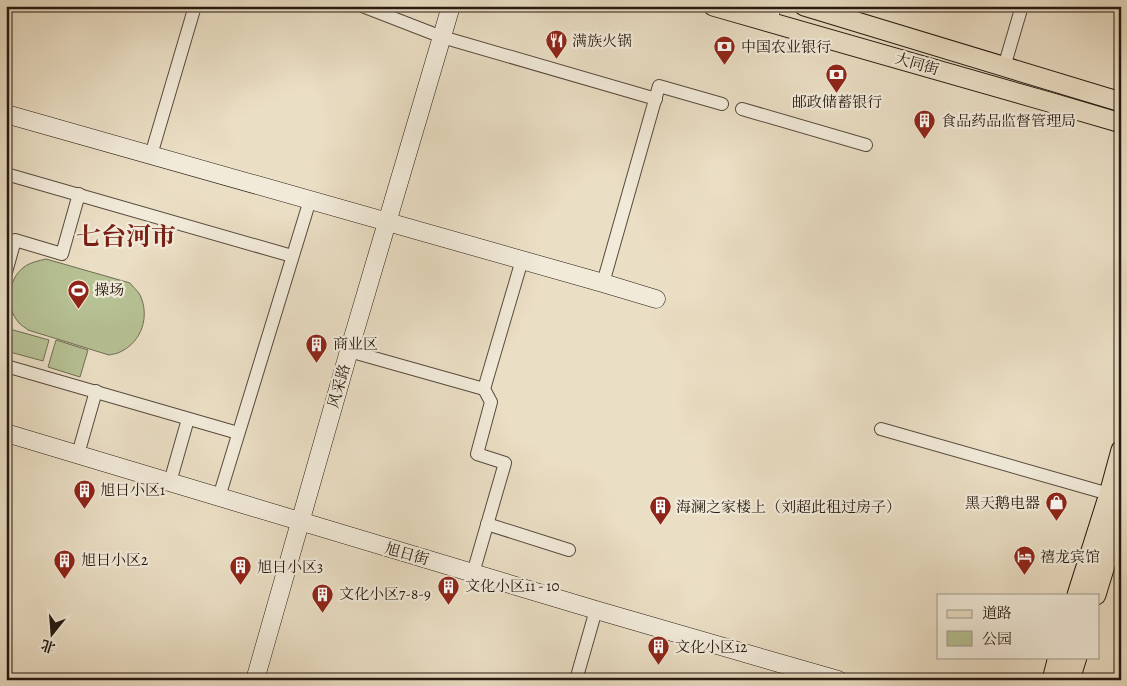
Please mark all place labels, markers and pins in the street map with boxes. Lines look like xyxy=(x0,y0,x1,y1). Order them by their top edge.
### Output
restaurant icon: 满族火锅 xyxy=(544,29,568,60)
place label: 满族火锅 xyxy=(572,31,632,51)
bank icon: 中国农业银行 xyxy=(713,35,737,66)
place label: 中国农业银行 xyxy=(741,37,831,57)
bank icon: 邮政储蓄银行 xyxy=(825,62,849,93)
place label: 邮政储蓄银行 xyxy=(792,92,882,112)
building icon: 食品药品监督管理局 xyxy=(913,109,937,140)
place label: 食品药品监督管理局 xyxy=(941,111,1076,131)
sports icon: 操场 xyxy=(66,278,90,309)
place label: 操场 xyxy=(94,280,124,300)
building icon: 商业区 xyxy=(305,332,329,363)
place label: 商业区 xyxy=(333,334,378,354)
building icon: 旭日小区1 xyxy=(72,478,96,509)
place label: 旭日小区1 xyxy=(100,480,165,500)
shop icon: 黑天鹅电器 xyxy=(1044,491,1068,522)
place label: 黑天鹅电器 xyxy=(965,493,1040,513)
building icon: 海澜之家楼上（刘超此租过房子） xyxy=(648,495,672,526)
place label: 海澜之家楼上（刘超此租过房子） xyxy=(676,497,901,517)
hotel icon: 禧龙宾馆 xyxy=(1012,545,1036,576)
place label: 禧龙宾馆 xyxy=(1040,547,1100,567)
building icon: 旭日小区2 xyxy=(53,548,77,579)
place label: 旭日小区2 xyxy=(81,550,148,570)
building icon: 旭日小区3 xyxy=(229,555,253,586)
place label: 旭日小区3 xyxy=(257,557,323,577)
building icon: 文化小区11 - 10 xyxy=(437,574,461,605)
place label: 文化小区11 - 10 xyxy=(465,576,559,596)
building icon: 文化小区7-8-9 xyxy=(311,582,335,613)
place label: 文化小区7-8-9 xyxy=(339,584,431,604)
building icon: 文化小区12 xyxy=(647,635,671,666)
place label: 文化小区12 xyxy=(675,637,747,657)

